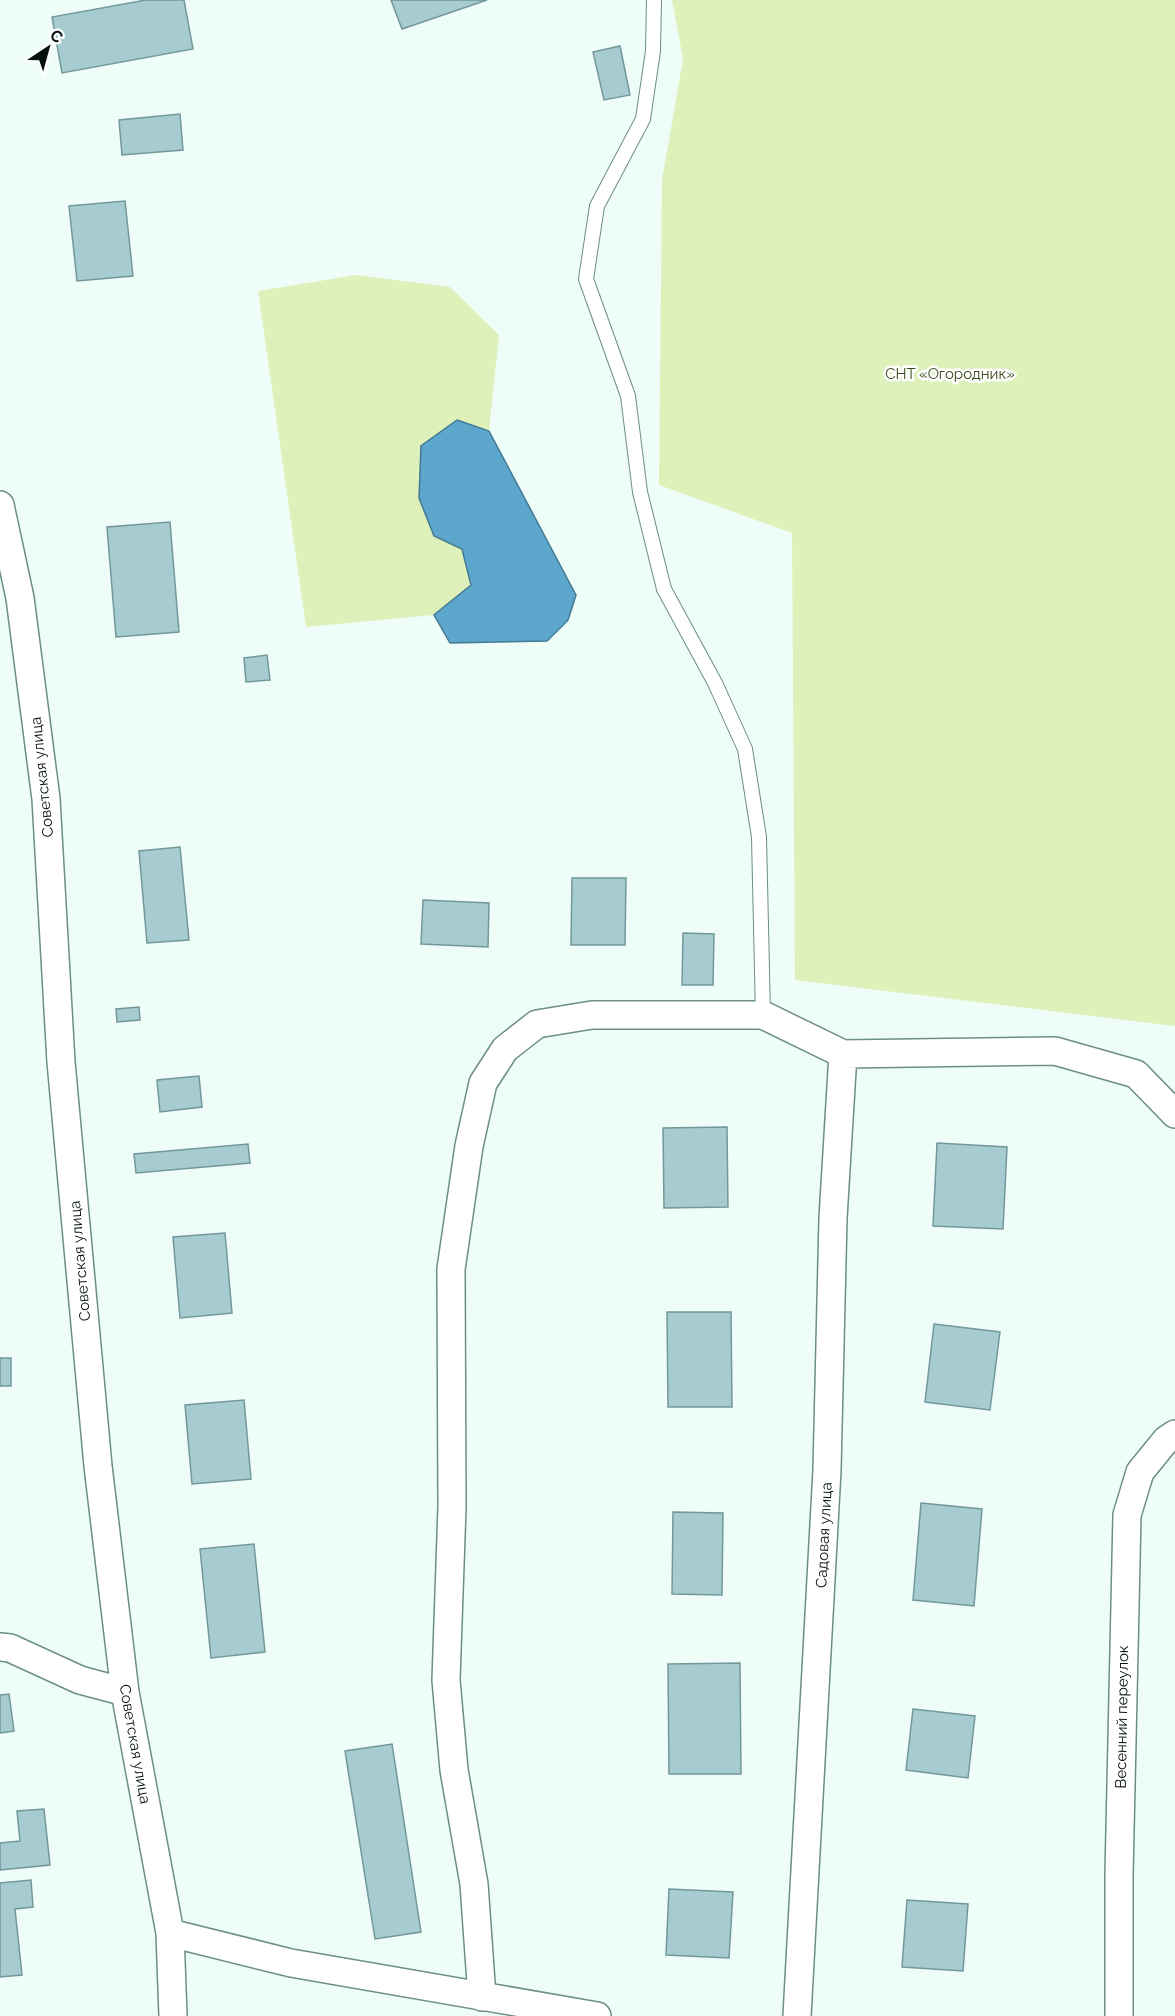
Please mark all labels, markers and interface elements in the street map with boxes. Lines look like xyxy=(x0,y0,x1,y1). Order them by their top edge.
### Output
north arrow xyxy=(18,18,78,78)
text: С xyxy=(46,25,67,47)
park label: СНТ «Огородник» xyxy=(885,365,1015,383)
street label: Советская улица xyxy=(27,716,57,838)
street label: Советская улица xyxy=(66,1200,94,1322)
street label: Садовая улица xyxy=(812,1482,836,1588)
street label: Весенний переулок xyxy=(1112,1645,1132,1789)
street label: Советская улица xyxy=(116,1683,154,1805)

